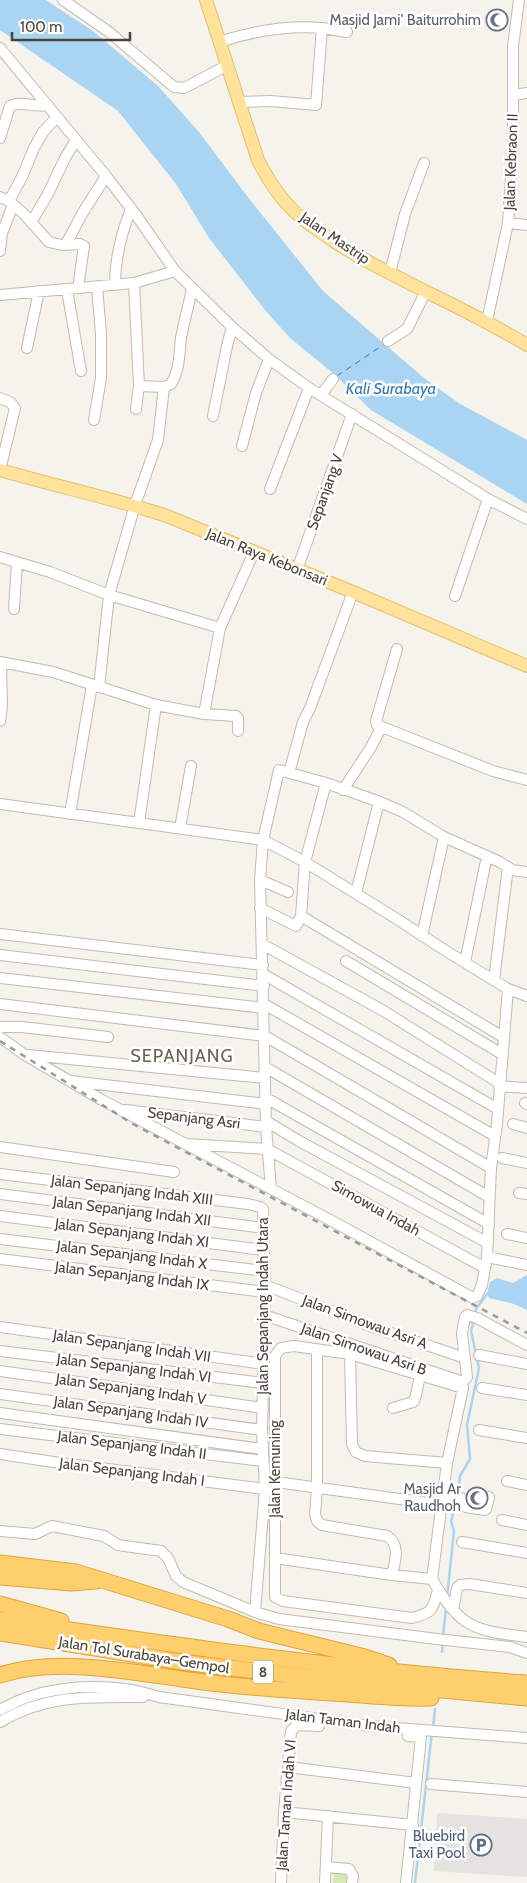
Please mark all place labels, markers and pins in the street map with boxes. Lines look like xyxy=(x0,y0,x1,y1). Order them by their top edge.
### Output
mosque icon: Masjid Jami' Baiturrohim xyxy=(485,8,509,32)
place label: Masjid Jami' Baiturrohim xyxy=(330,11,481,29)
place label: Masjid Ar Raudhoh xyxy=(403,1480,461,1515)
mosque icon: Masjid Ar Raudhoh xyxy=(465,1486,489,1510)
place label: Bluebird Taxi Pool xyxy=(409,1827,465,1862)
parking icon: Bluebird Taxi Pool xyxy=(469,1833,493,1857)

